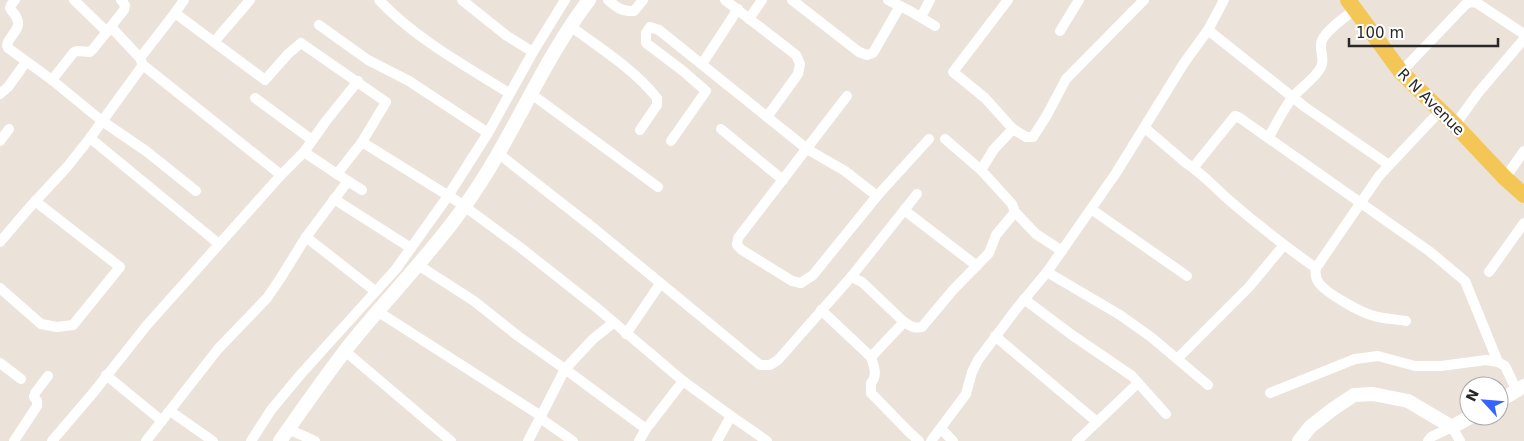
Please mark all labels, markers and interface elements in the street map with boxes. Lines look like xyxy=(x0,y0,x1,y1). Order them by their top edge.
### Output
scale bar xyxy=(1349,15,1498,47)
text: 100 m xyxy=(1356,24,1404,42)
street label: R N Avenue xyxy=(1394,65,1468,139)
north arrow xyxy=(1459,376,1509,426)
text: N xyxy=(1463,387,1482,404)

